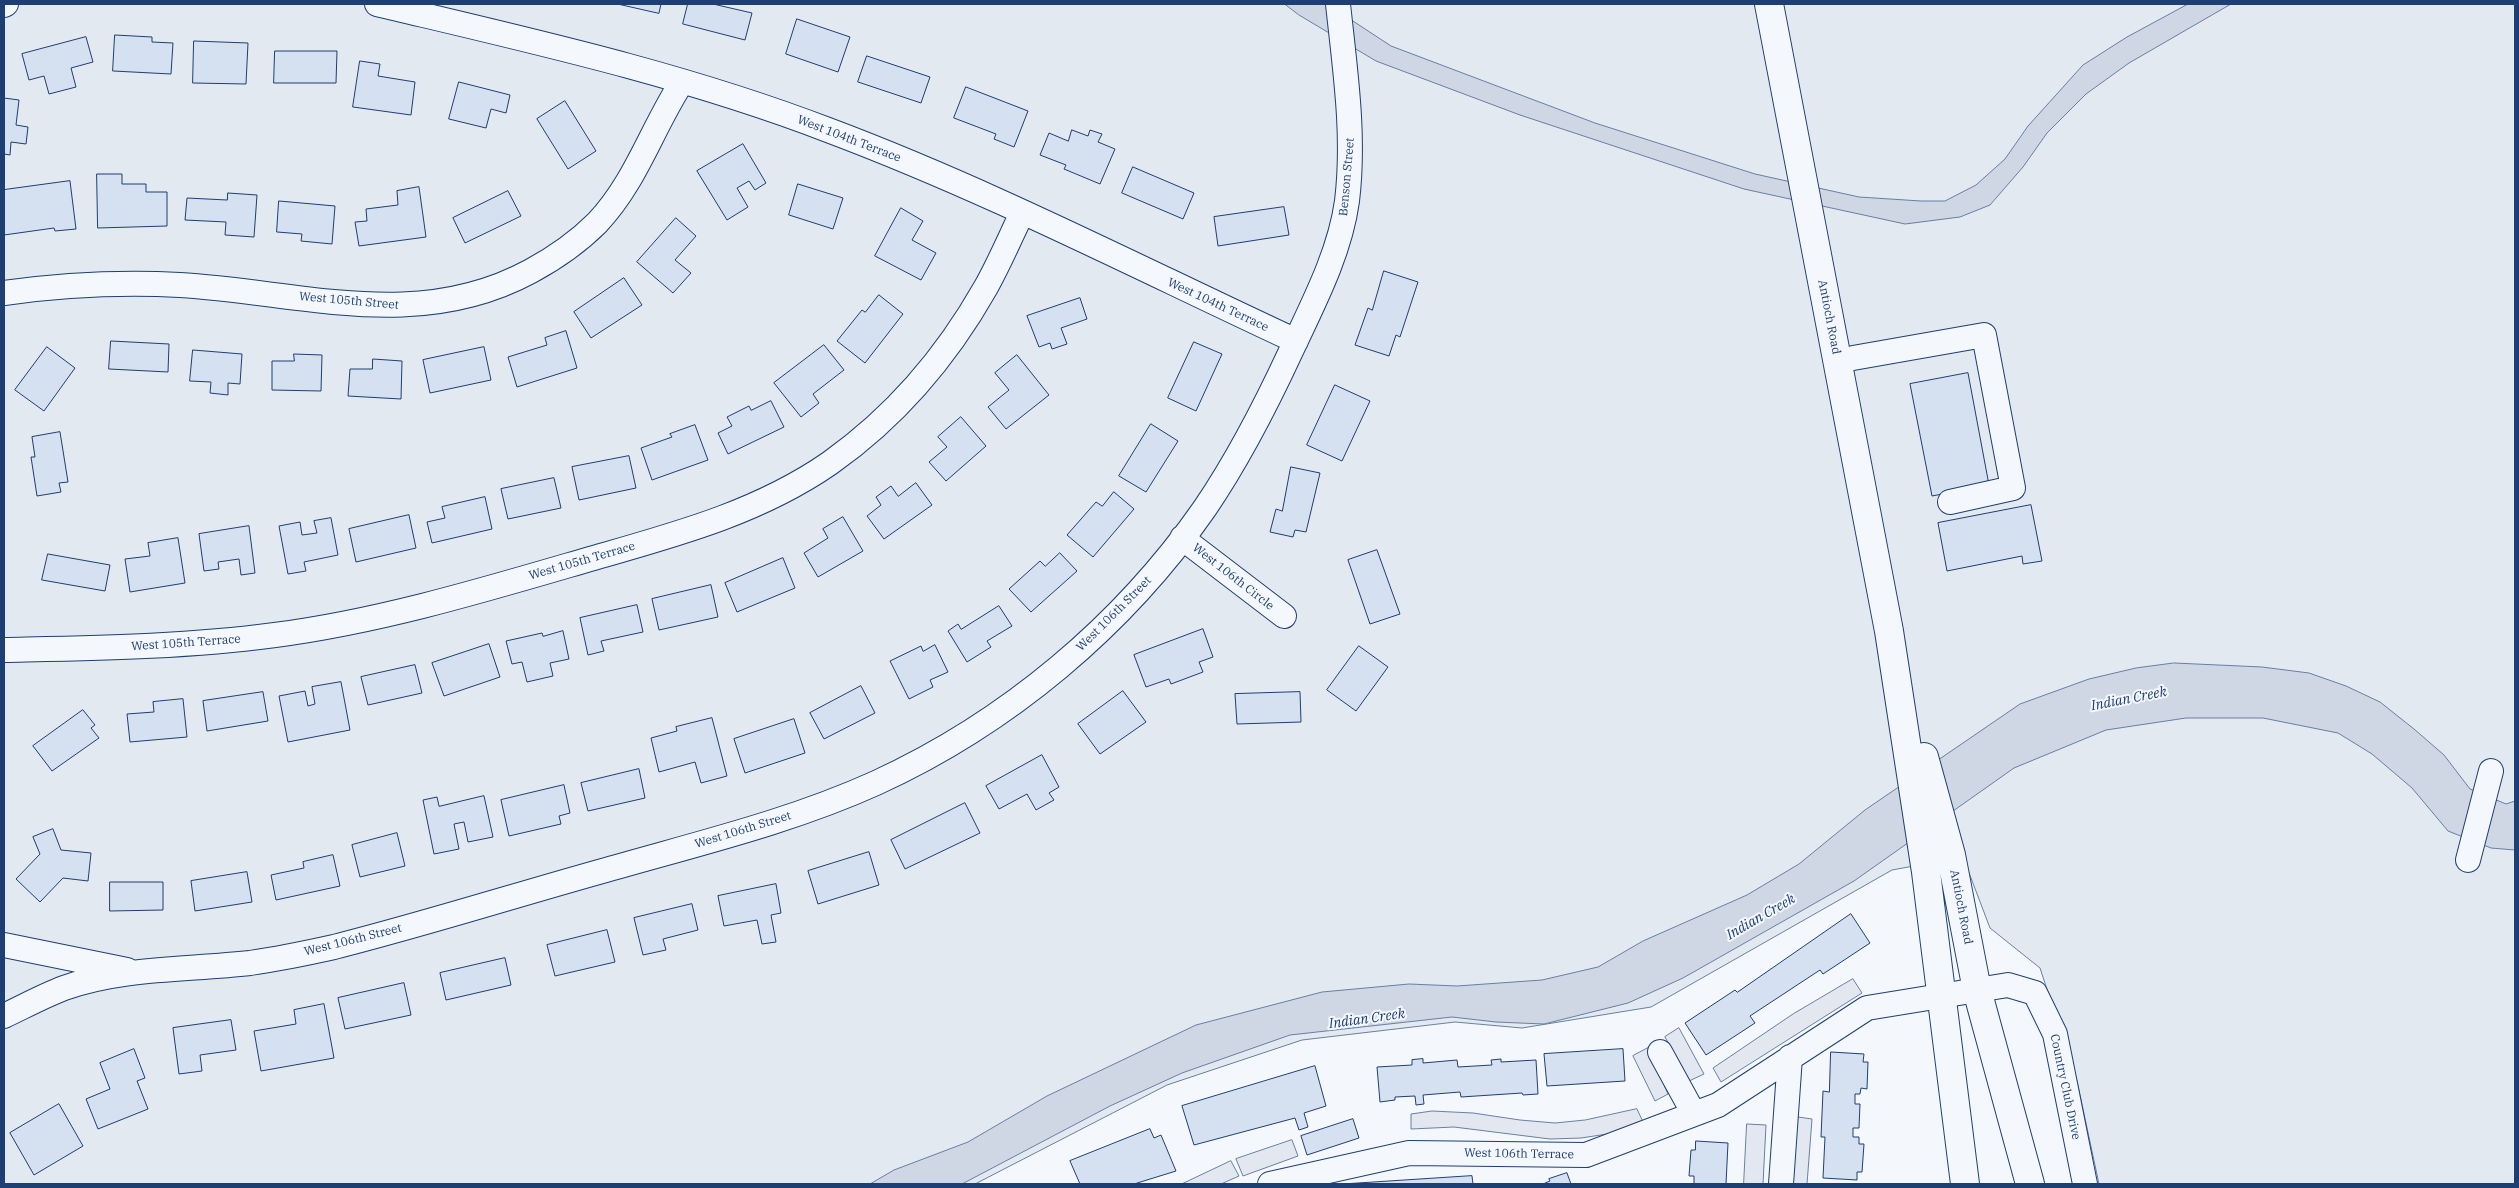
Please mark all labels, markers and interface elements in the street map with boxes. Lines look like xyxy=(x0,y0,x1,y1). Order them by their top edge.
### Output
street label: West 104th Terrace xyxy=(795,113,903,165)
street label: Benson Street xyxy=(1336,137,1358,217)
street label: West 104th Terrace xyxy=(1165,275,1271,335)
street label: Antioch Road xyxy=(1815,278,1843,356)
street label: West 105th Street xyxy=(299,289,399,313)
street label: West 105th Terrace xyxy=(527,539,637,583)
street label: West 106th Circle xyxy=(1189,541,1277,613)
street label: West 106th Street xyxy=(1074,574,1154,654)
street label: West 105th Terrace xyxy=(131,632,241,654)
water label: Indian Creek xyxy=(2090,683,2168,715)
street label: West 106th Street xyxy=(693,808,793,852)
street label: Antioch Road xyxy=(1947,868,1975,946)
water label: Indian Creek xyxy=(1724,891,1798,943)
street label: West 106th Street xyxy=(303,921,403,959)
water label: Indian Creek xyxy=(1328,1005,1406,1033)
street label: Country Club Drive xyxy=(2047,1033,2083,1141)
street label: West 106th Terrace xyxy=(1464,1146,1574,1162)

